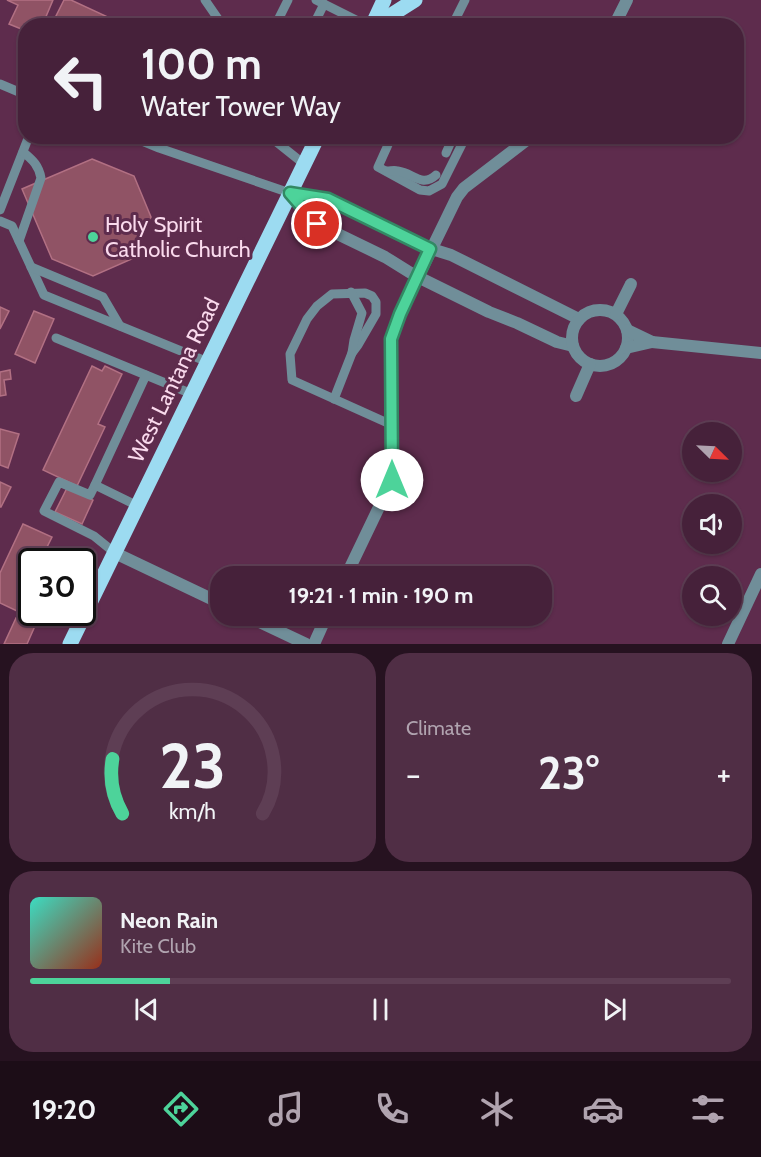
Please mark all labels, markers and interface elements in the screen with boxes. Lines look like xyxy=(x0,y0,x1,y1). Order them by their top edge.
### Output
text: 100 m xyxy=(141,38,262,90)
icon: left xyxy=(42,42,120,120)
text: Water Tower Way xyxy=(141,90,341,123)
pin xyxy=(291,198,342,249)
icon: arrive xyxy=(300,207,333,240)
place label: Holy Spirit Catholic Church xyxy=(105,211,251,263)
marker: Holy Spirit Catholic Church xyxy=(86,230,100,244)
street label: West Lantana Road xyxy=(122,293,226,467)
north arrow xyxy=(682,422,742,482)
map controls xyxy=(682,422,742,626)
position arrow xyxy=(360,448,424,512)
button: sound xyxy=(682,494,742,554)
speed limit sign: 30 xyxy=(18,548,96,626)
button: search xyxy=(682,566,742,626)
text: 19:21 · 1 min · 190 m xyxy=(289,582,473,609)
text: Climate xyxy=(406,716,471,740)
text: 23 xyxy=(159,728,226,804)
text: 23° xyxy=(538,746,599,800)
text: − xyxy=(406,754,421,794)
text: + xyxy=(716,754,731,794)
text: km/h xyxy=(169,799,216,825)
text: Neon Rain xyxy=(120,907,218,934)
text: Kite Club xyxy=(120,934,196,958)
icon: previous xyxy=(130,993,163,1026)
icon: pause xyxy=(364,993,397,1026)
icon: next xyxy=(598,993,631,1026)
icon: directions xyxy=(160,1088,202,1130)
icon: music xyxy=(265,1088,307,1130)
icon: phone xyxy=(371,1088,413,1130)
icon: climate xyxy=(476,1088,518,1130)
icon: car xyxy=(582,1088,624,1130)
icon: filters xyxy=(687,1088,729,1130)
text: 19:20 xyxy=(32,1093,96,1126)

